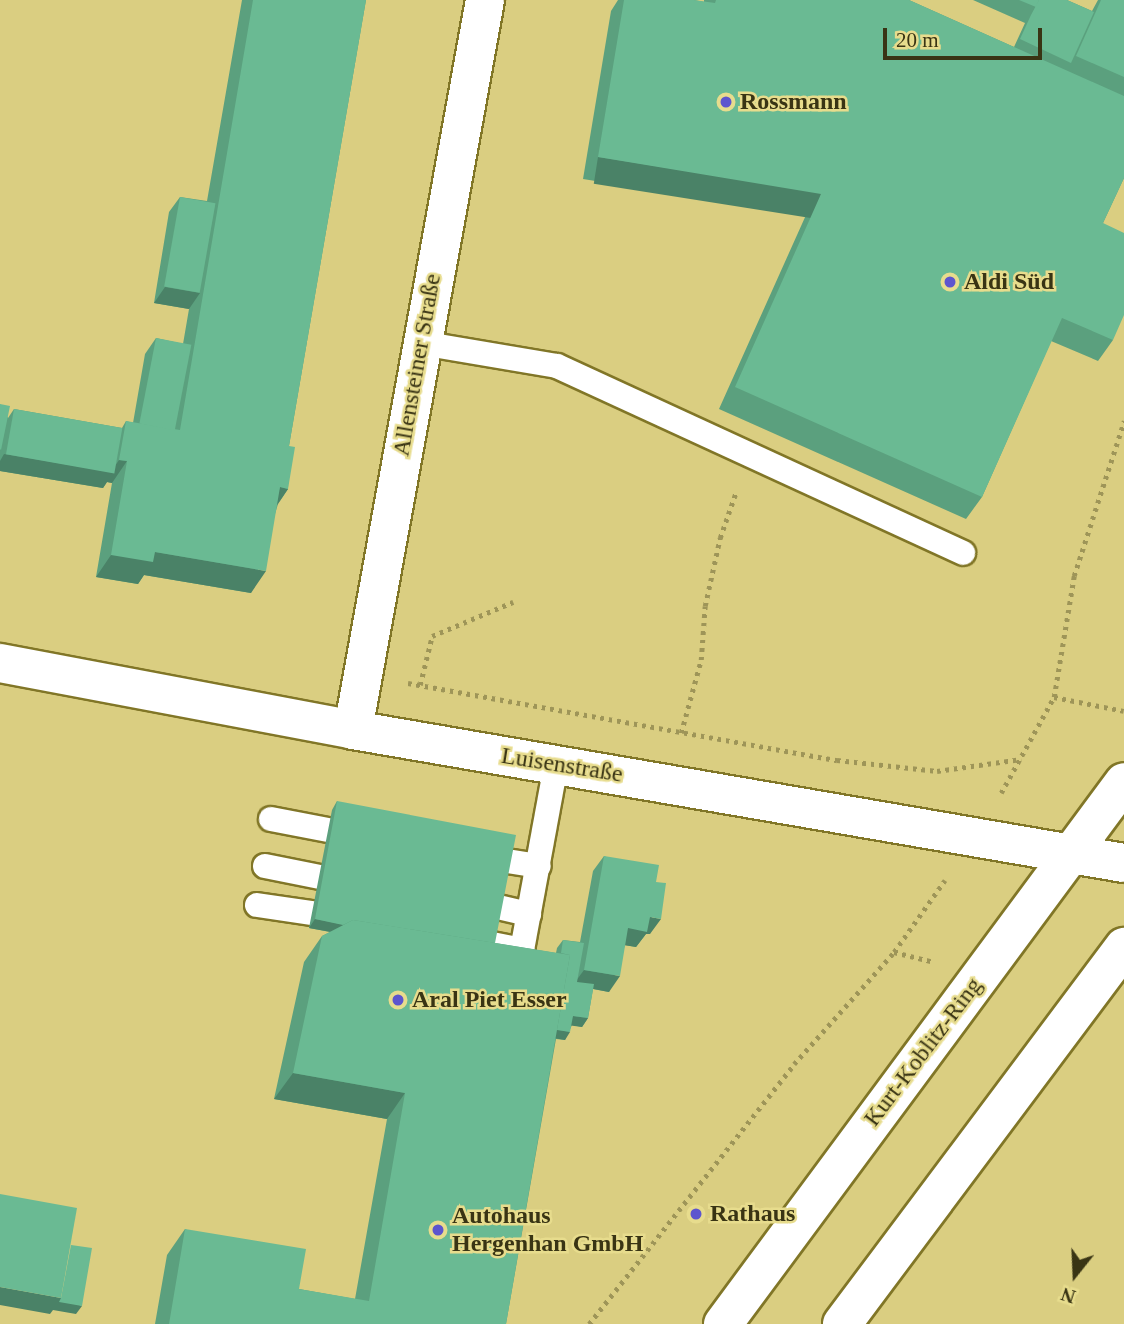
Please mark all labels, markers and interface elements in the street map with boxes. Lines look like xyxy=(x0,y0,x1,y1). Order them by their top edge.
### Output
scale bar xyxy=(886,14,1045,58)
text: 20 m xyxy=(896,28,939,52)
place label: Rossmann xyxy=(740,88,847,116)
marker: Rossmann xyxy=(718,94,734,110)
place label: Aldi Süd xyxy=(964,268,1054,296)
street label: Allensteiner Straße xyxy=(387,272,447,458)
marker: Aldi Süd xyxy=(942,274,958,290)
street label: Luisenstraße xyxy=(499,741,625,789)
street label: Kurt-Koblitz-Ring xyxy=(858,972,988,1132)
place label: Aral Piet Esser xyxy=(412,986,567,1014)
marker: Aral Piet Esser xyxy=(390,992,406,1008)
place label: Rathaus xyxy=(710,1200,795,1228)
place label: Autohaus Hergenhan GmbH xyxy=(452,1202,643,1258)
marker: Rathaus xyxy=(688,1206,704,1222)
marker: Autohaus Hergenhan GmbH xyxy=(430,1222,446,1238)
north arrow xyxy=(1040,1240,1110,1310)
text: N xyxy=(1059,1283,1078,1308)

